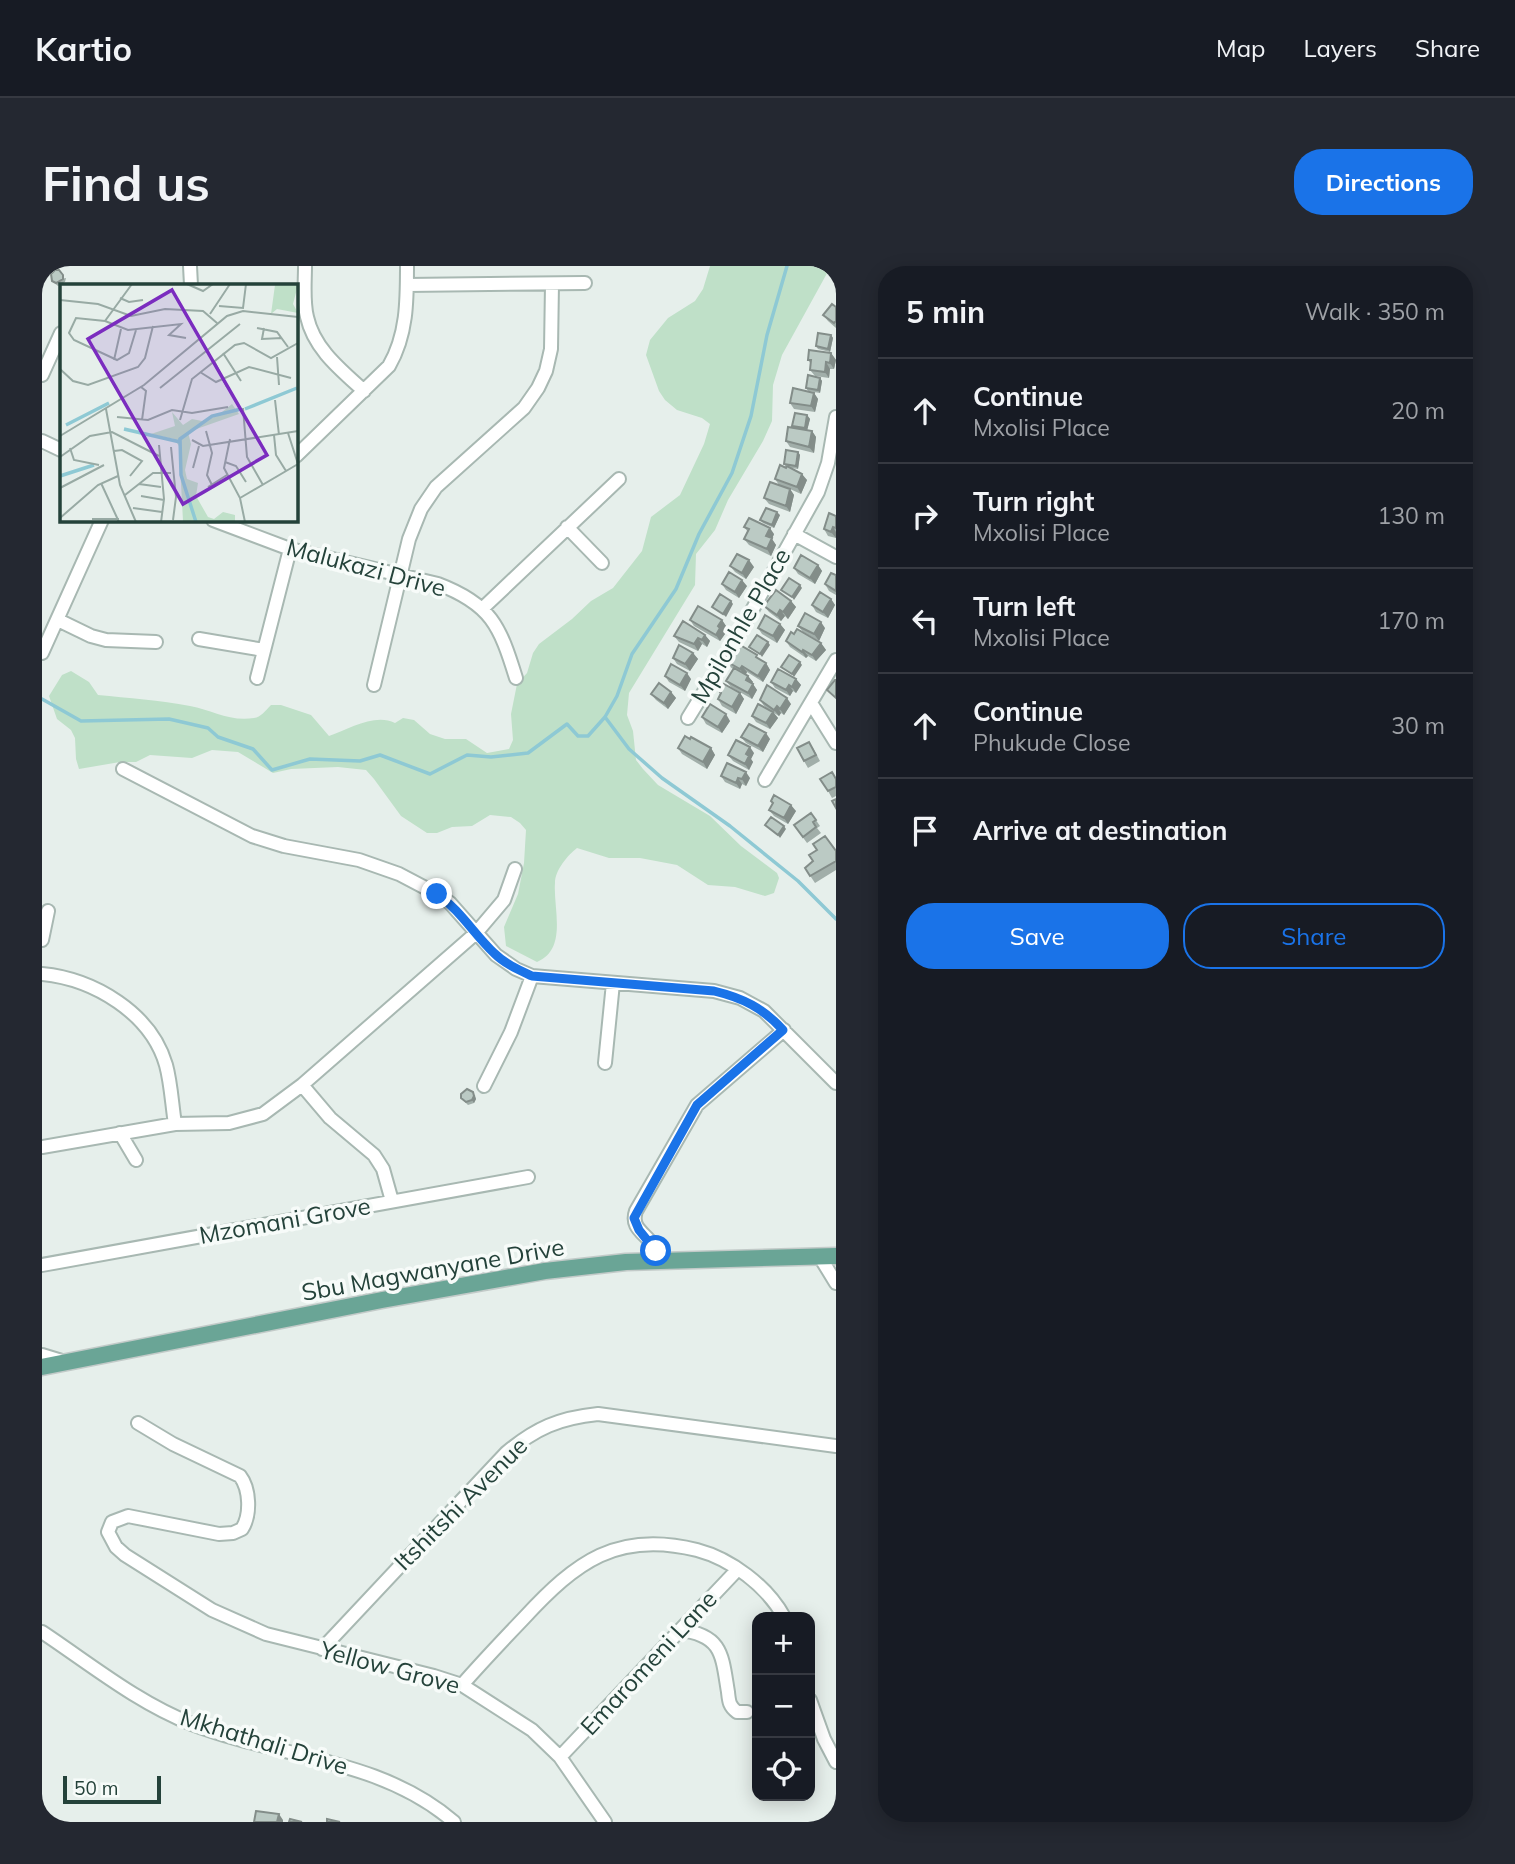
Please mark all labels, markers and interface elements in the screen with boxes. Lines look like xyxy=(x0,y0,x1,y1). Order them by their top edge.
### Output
text: Kartio xyxy=(35,28,132,69)
text: Map xyxy=(1216,33,1265,63)
text: Layers xyxy=(1303,33,1377,63)
text: Share xyxy=(1415,33,1480,63)
button: Directions xyxy=(1294,149,1473,215)
text: Find us xyxy=(42,152,210,213)
inset map xyxy=(60,284,298,522)
text: 5 min xyxy=(906,293,985,331)
text: Walk · 350 m xyxy=(1305,297,1445,326)
text: Continue xyxy=(973,380,1083,413)
icon: ahead xyxy=(906,392,944,430)
text: 20 m xyxy=(1391,396,1445,425)
text: Mxolisi Place xyxy=(973,413,1110,442)
text: Turn right xyxy=(973,485,1094,518)
icon: right xyxy=(906,497,944,535)
text: 130 m xyxy=(1377,501,1445,530)
text: Mxolisi Place xyxy=(973,518,1110,547)
street label: Malukazi Drive xyxy=(283,531,449,603)
street label: Mpilonhle Place xyxy=(684,543,797,708)
text: Turn left xyxy=(973,590,1075,623)
icon: left xyxy=(906,602,944,640)
text: 170 m xyxy=(1377,606,1445,635)
text: Mxolisi Place xyxy=(973,623,1110,652)
text: Continue xyxy=(973,695,1083,728)
icon: ahead xyxy=(906,707,944,745)
text: 30 m xyxy=(1391,711,1445,740)
text: Phukude Close xyxy=(973,728,1130,757)
icon: arrive xyxy=(906,812,944,850)
text: Arrive at destination xyxy=(973,814,1228,847)
route end xyxy=(421,878,452,909)
button: Save xyxy=(906,903,1169,969)
button: Share xyxy=(1183,903,1445,969)
street label: Mzomani Grove xyxy=(197,1190,373,1250)
street label: Sbu Magwanyane Drive xyxy=(299,1231,566,1307)
route start xyxy=(640,1235,671,1266)
street label: Itshitshi Avenue xyxy=(387,1430,533,1576)
street label: Emaromeni Lane xyxy=(574,1584,723,1741)
map controls xyxy=(752,1612,815,1801)
button: + xyxy=(752,1612,815,1675)
street label: Yellow Grove xyxy=(316,1634,463,1700)
button: − xyxy=(752,1675,815,1738)
street label: Mkhathali Drive xyxy=(177,1701,352,1781)
button: locate xyxy=(752,1738,815,1801)
scale bar xyxy=(63,1773,161,1805)
text: 50 m xyxy=(74,1776,118,1800)

